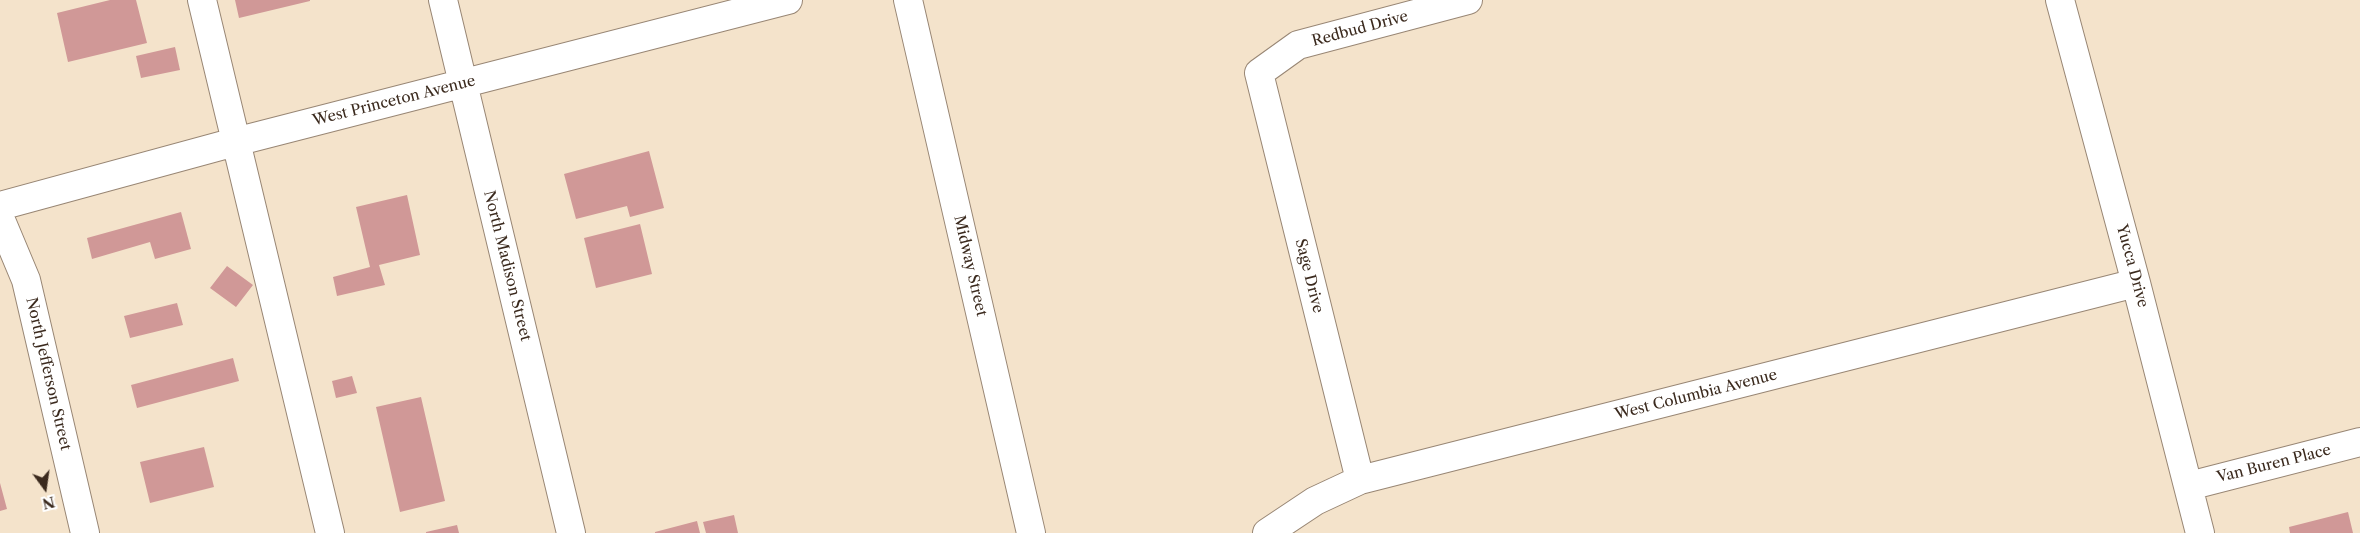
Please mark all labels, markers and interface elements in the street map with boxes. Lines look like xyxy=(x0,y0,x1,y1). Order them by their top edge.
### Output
street label: Redbud Drive xyxy=(1310,8,1410,50)
street label: West Princeton Avenue xyxy=(311,72,477,130)
street label: North Madison Street xyxy=(480,189,534,343)
street label: Midway Street xyxy=(950,214,990,318)
street label: Yucca Drive xyxy=(2112,222,2152,310)
street label: Sage Drive xyxy=(1291,237,1327,315)
street label: North Jefferson Street xyxy=(22,296,74,452)
street label: West Columbia Avenue xyxy=(1613,366,1779,424)
street label: Van Buren Place xyxy=(2215,441,2333,487)
north arrow xyxy=(20,463,70,513)
text: N xyxy=(41,492,57,513)

